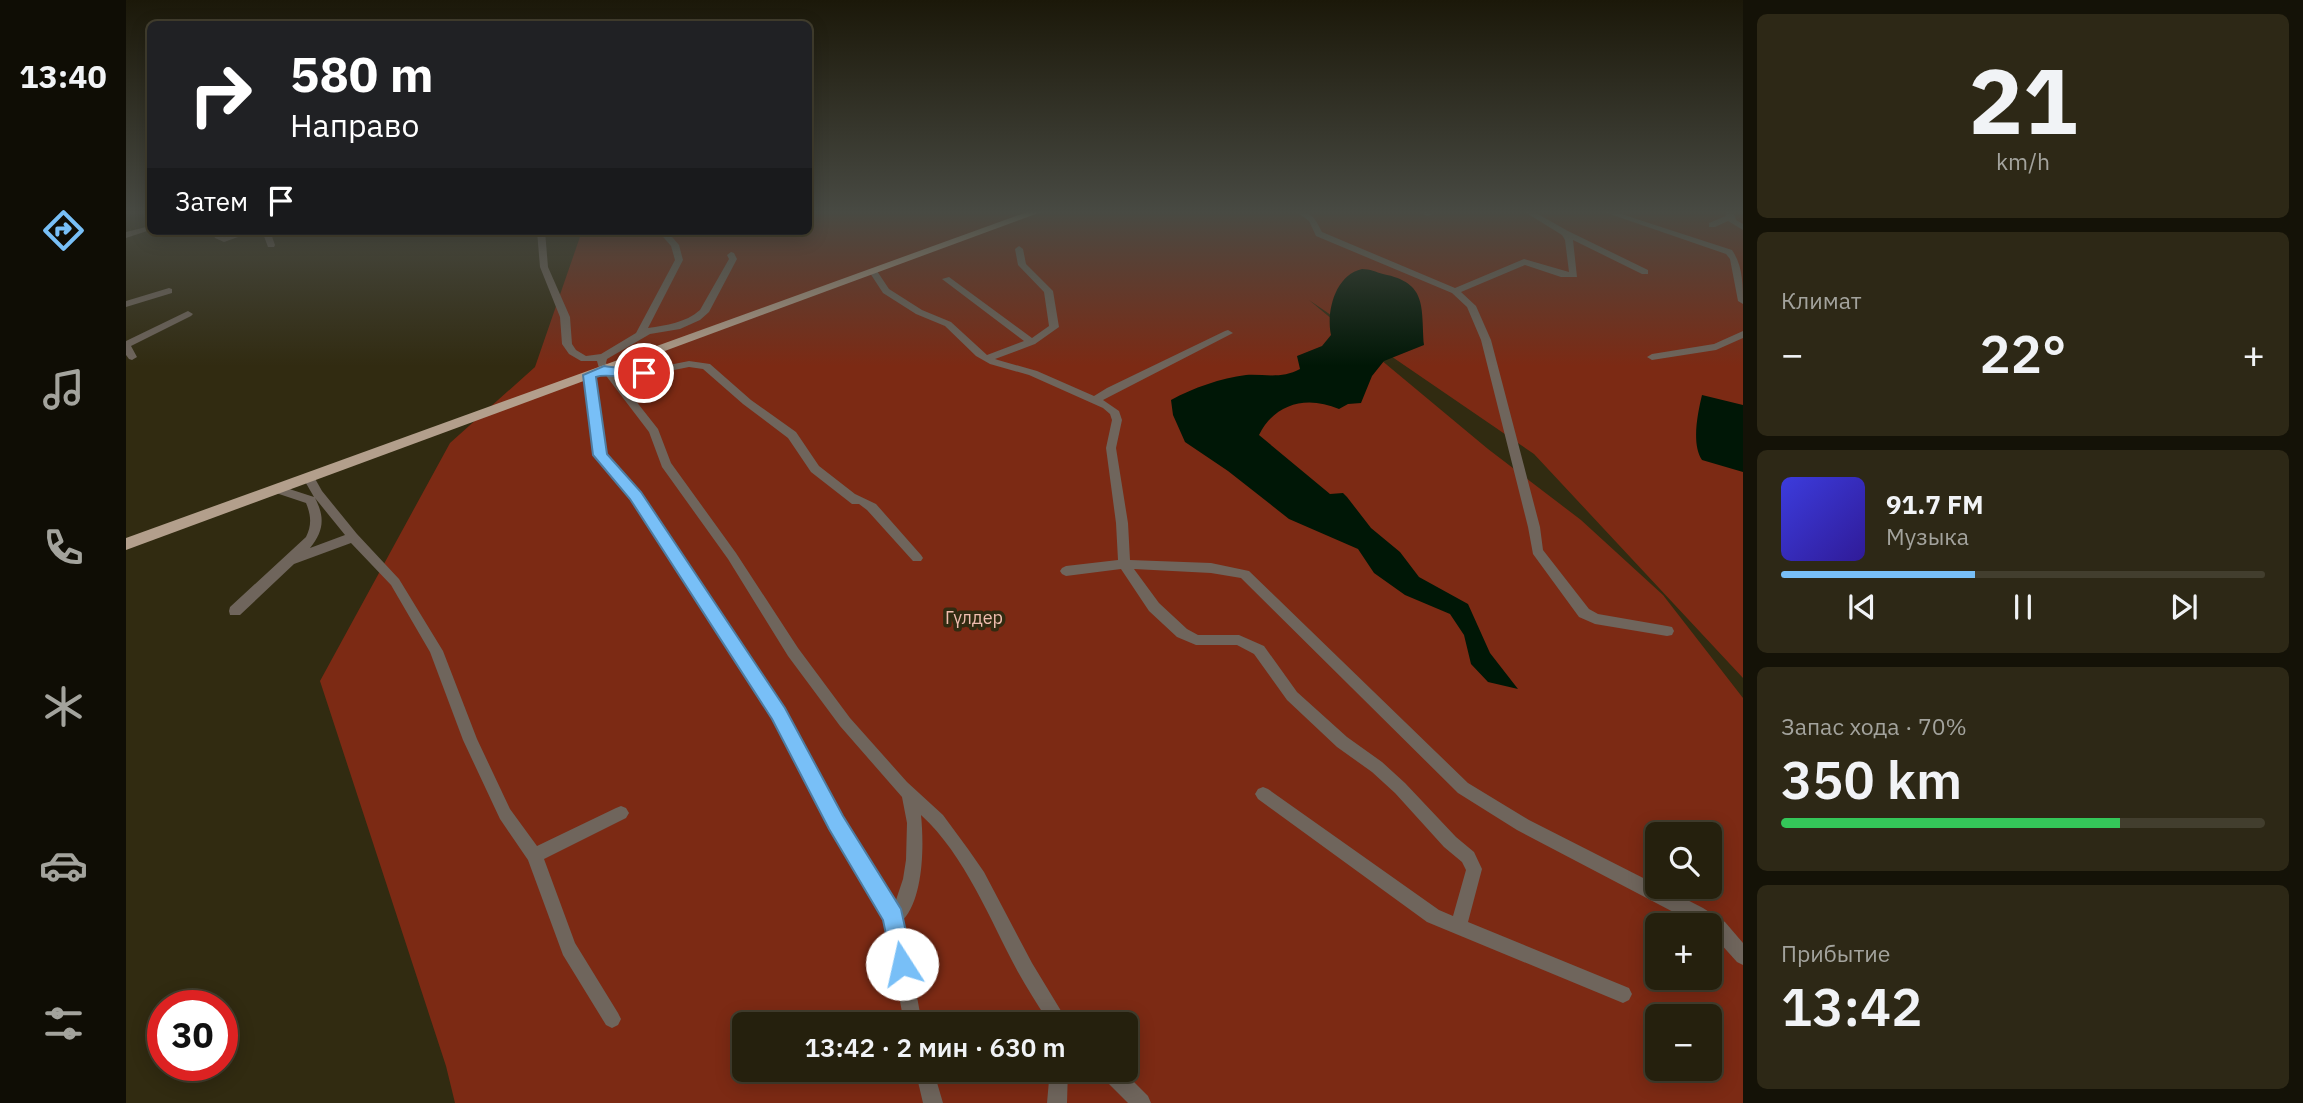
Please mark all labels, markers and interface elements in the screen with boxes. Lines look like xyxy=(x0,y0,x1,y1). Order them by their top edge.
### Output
text: 21 xyxy=(1968,41,2078,159)
text: 580 m xyxy=(290,42,434,105)
icon: right xyxy=(175,49,266,140)
text: 13:40 xyxy=(19,55,107,97)
text: Направо xyxy=(290,104,419,146)
text: km/h xyxy=(1996,146,2050,176)
icon: arrive xyxy=(262,182,300,220)
text: Затем xyxy=(175,184,248,218)
icon: directions xyxy=(39,206,88,255)
text: Климат xyxy=(1781,285,1862,315)
text: 22° xyxy=(1980,320,2066,387)
text: − xyxy=(1781,329,1804,378)
text: + xyxy=(2242,329,2265,378)
pin xyxy=(614,343,674,403)
icon: arrive xyxy=(625,354,663,392)
icon: music xyxy=(39,365,88,414)
text: 91.7 FM xyxy=(1886,487,1984,521)
text: Музыка xyxy=(1886,521,1969,551)
icon: phone xyxy=(39,523,88,572)
icon: previous xyxy=(1843,588,1881,626)
icon: pause xyxy=(2004,588,2042,626)
icon: next xyxy=(2165,588,2203,626)
park label: Гүлдер xyxy=(945,606,1003,629)
icon: climate xyxy=(39,682,88,731)
text: Запас хода · 70% xyxy=(1781,711,1967,741)
text: 350 km xyxy=(1781,746,1962,813)
map controls xyxy=(1645,822,1722,1081)
button: search xyxy=(1645,822,1722,899)
icon: car xyxy=(39,841,88,890)
button: + xyxy=(1645,913,1722,990)
position arrow xyxy=(865,927,939,1001)
text: Прибытие xyxy=(1781,938,1890,968)
text: 13:42 xyxy=(1781,973,1922,1040)
speed limit sign: 30 xyxy=(147,990,238,1081)
icon: filters xyxy=(39,999,88,1048)
button: − xyxy=(1645,1004,1722,1081)
text: 13:42 · 2 мин · 630 m xyxy=(804,1030,1066,1064)

